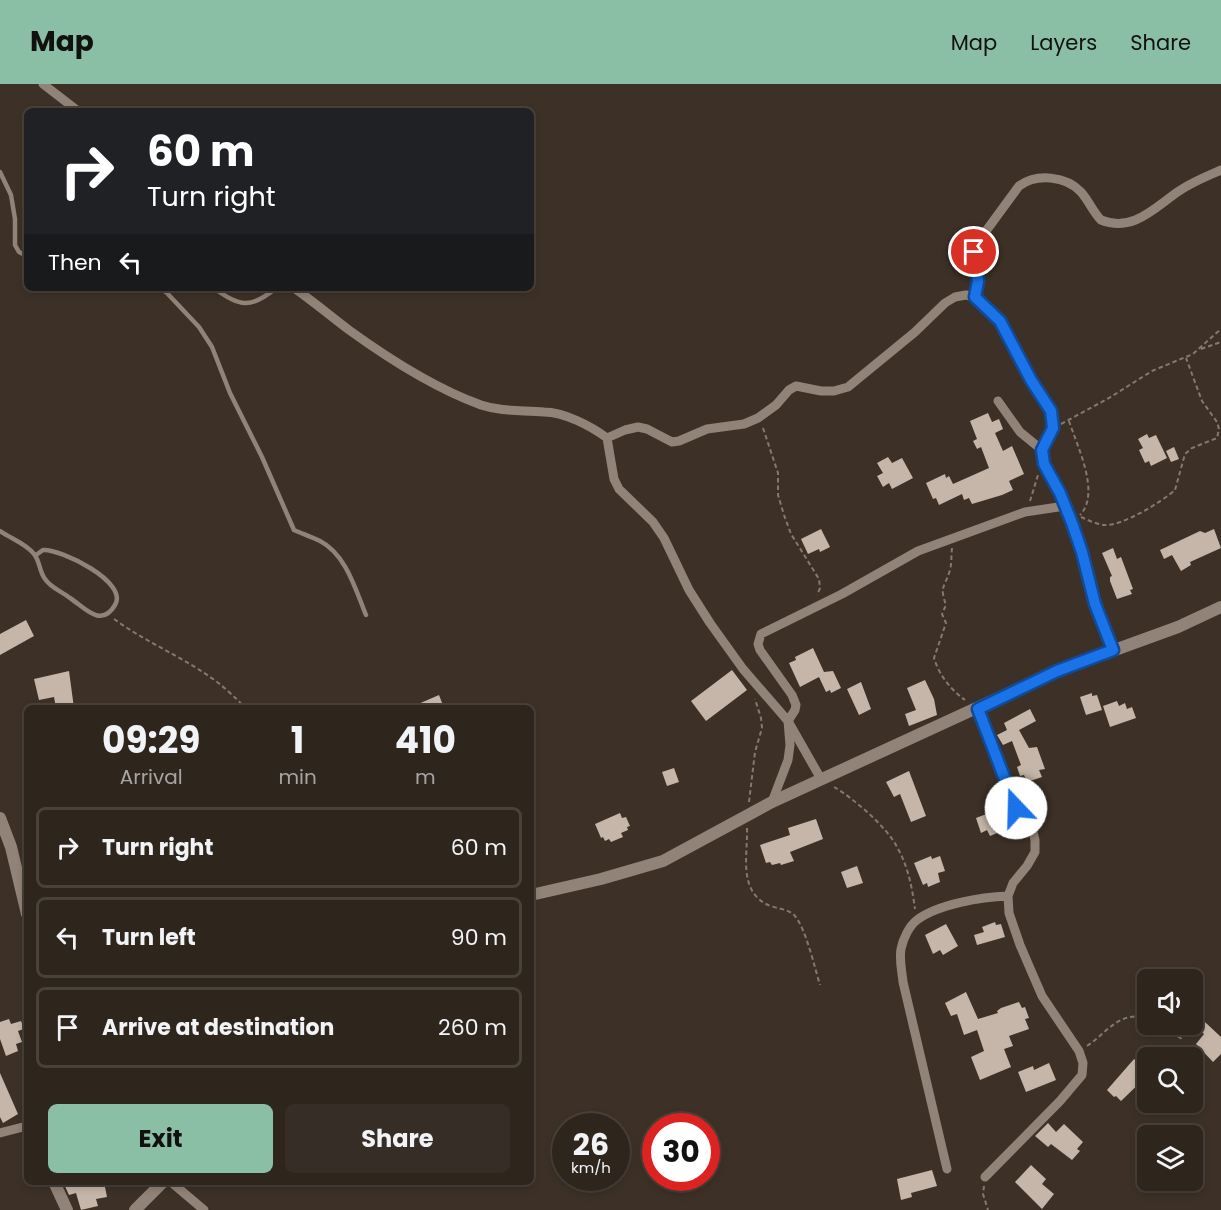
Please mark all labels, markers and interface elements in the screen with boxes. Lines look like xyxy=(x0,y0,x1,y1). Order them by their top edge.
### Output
text: Map xyxy=(30,22,94,61)
text: Map xyxy=(951,28,997,57)
text: Layers xyxy=(1030,28,1097,57)
text: Share xyxy=(1130,28,1191,57)
text: 60 m xyxy=(147,122,255,181)
icon: right xyxy=(48,132,126,210)
text: Turn right xyxy=(147,178,276,215)
pin xyxy=(948,226,999,277)
icon: arrive xyxy=(957,235,990,268)
icon: left xyxy=(114,246,147,279)
text: Then xyxy=(48,247,102,278)
text: 09:29 xyxy=(102,715,200,766)
text: 1 xyxy=(291,715,304,766)
text: 410 xyxy=(395,715,456,766)
text: Arrival xyxy=(120,763,183,791)
text: min xyxy=(278,763,317,791)
text: m xyxy=(415,763,436,791)
position arrow xyxy=(984,776,1048,840)
icon: right xyxy=(51,831,84,864)
text: Turn right xyxy=(102,832,213,863)
text: 60 m xyxy=(451,832,507,863)
icon: left xyxy=(51,921,84,954)
text: Turn left xyxy=(102,922,196,953)
text: 90 m xyxy=(451,922,507,953)
map controls xyxy=(1137,969,1203,1191)
button: sound xyxy=(1137,969,1203,1035)
icon: arrive xyxy=(51,1011,84,1044)
text: Arrive at destination xyxy=(102,1012,334,1043)
text: 260 m xyxy=(438,1012,507,1043)
button: search xyxy=(1137,1047,1203,1113)
button: Exit xyxy=(48,1104,273,1173)
button: Share xyxy=(285,1104,510,1173)
speed limit sign: 30 xyxy=(642,1113,720,1191)
text: 26 xyxy=(573,1123,609,1166)
button: layers xyxy=(1137,1125,1203,1191)
text: km/h xyxy=(571,1157,611,1178)

